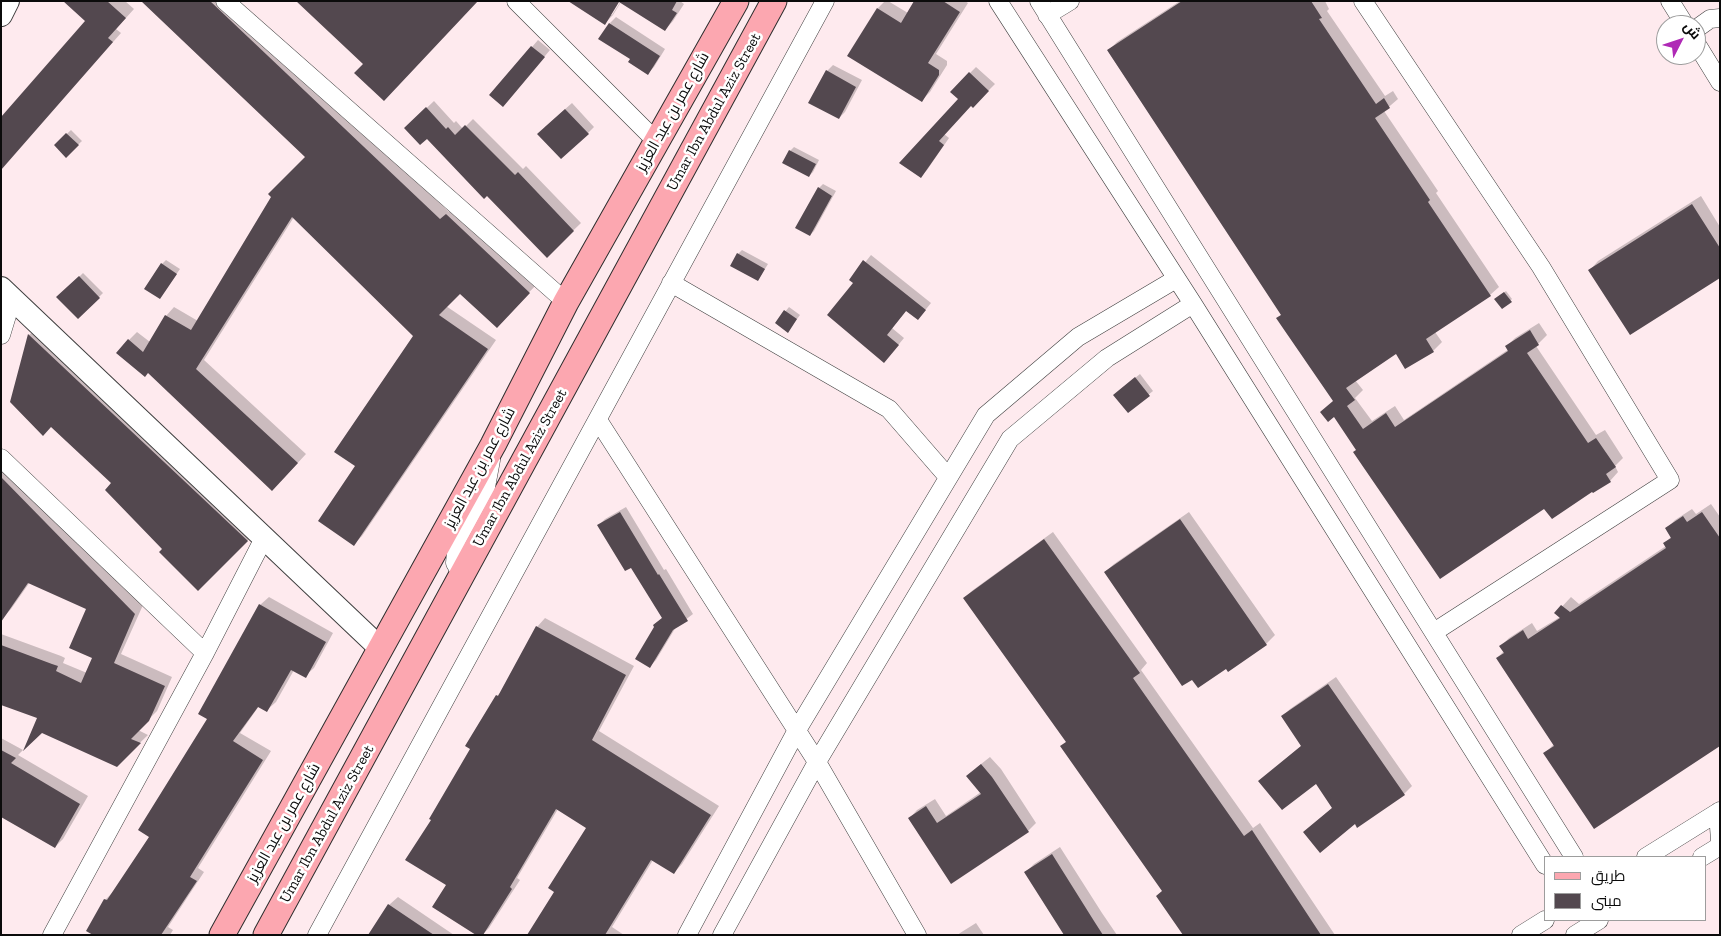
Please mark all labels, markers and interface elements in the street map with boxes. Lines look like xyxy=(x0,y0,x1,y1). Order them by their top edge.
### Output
north arrow xyxy=(1656,15,1706,65)
text: ش xyxy=(1680,18,1704,43)
street label: Umar Ibn Abdul Aziz Street xyxy=(663,30,765,194)
street label: شارع عمر بن عبد العزيز xyxy=(633,49,713,175)
street label: Umar Ibn Abdul Aziz Street xyxy=(469,386,571,550)
street label: شارع عمر بن عبد العزيز xyxy=(441,405,519,531)
street label: Umar Ibn Abdul Aziz Street xyxy=(276,742,378,906)
street label: شارع عمر بن عبد العزيز xyxy=(244,760,324,886)
legend xyxy=(1544,856,1706,921)
text: طريق xyxy=(1591,867,1625,885)
text: مبنى xyxy=(1591,892,1622,910)

